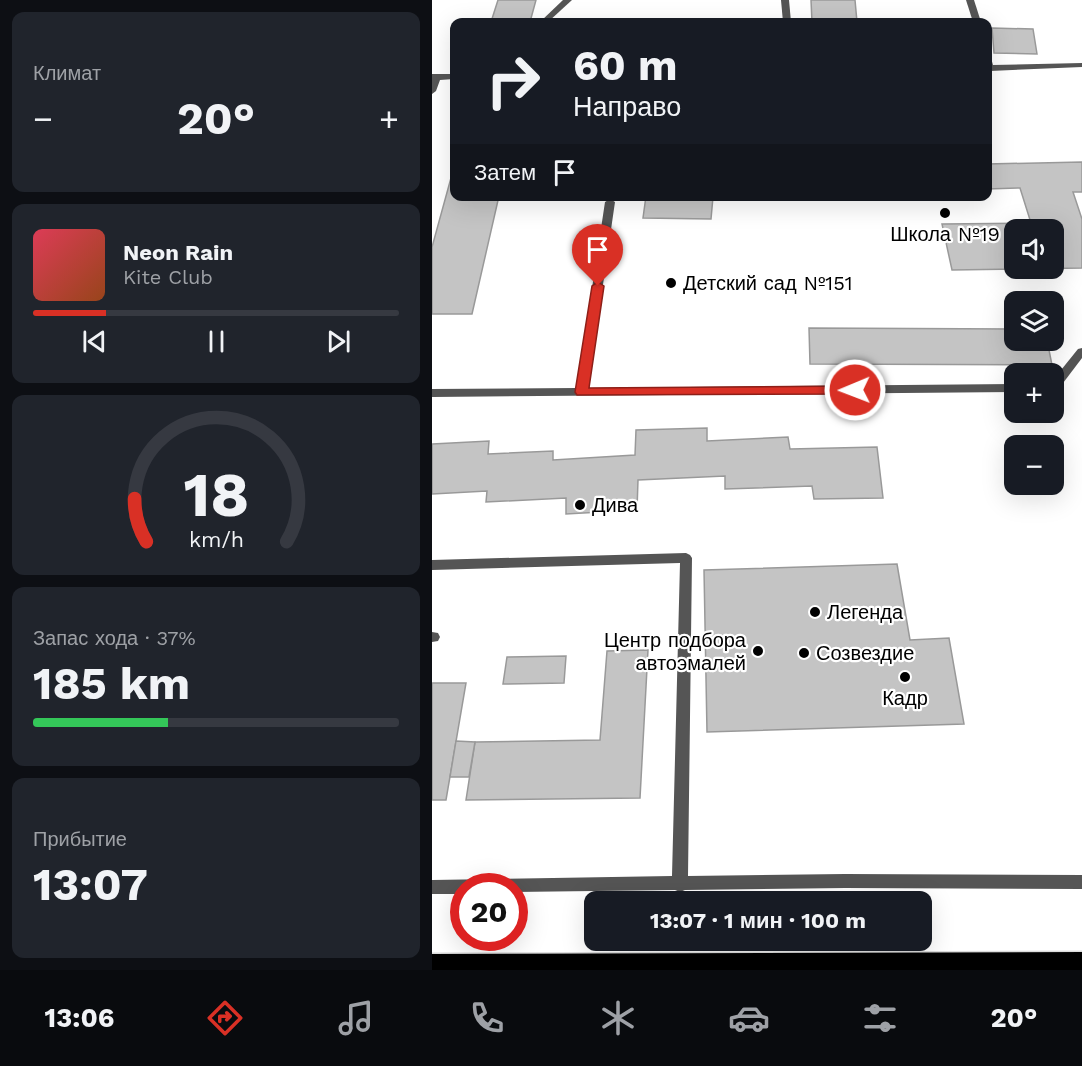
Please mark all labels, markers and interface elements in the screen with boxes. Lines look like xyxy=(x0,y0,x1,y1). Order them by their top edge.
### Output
text: 60 m xyxy=(573,41,677,90)
icon: right xyxy=(474,42,552,120)
text: Климат xyxy=(33,61,101,85)
text: Направо xyxy=(573,91,681,123)
text: 20° xyxy=(177,92,255,145)
text: − xyxy=(33,99,53,138)
text: + xyxy=(379,99,399,138)
icon: arrive xyxy=(548,156,581,189)
text: Затем xyxy=(474,160,536,185)
marker: Школа №19 xyxy=(938,206,952,220)
map controls xyxy=(1004,219,1064,495)
button: sound xyxy=(1004,219,1064,279)
place label: Школа №19 xyxy=(890,222,1000,246)
pin xyxy=(572,224,623,286)
icon: arrive xyxy=(581,233,614,266)
text: Neon Rain xyxy=(123,240,233,265)
text: Kite Club xyxy=(123,265,213,289)
place label: Детский сад №151 xyxy=(683,271,853,295)
marker: Детский сад №151 xyxy=(664,276,678,290)
button: layers xyxy=(1004,291,1064,351)
icon: previous xyxy=(78,325,111,358)
icon: pause xyxy=(200,325,233,358)
icon: next xyxy=(322,325,355,358)
position arrow xyxy=(823,358,887,422)
button: + xyxy=(1004,363,1064,423)
button: − xyxy=(1004,435,1064,495)
text: 18 xyxy=(183,458,249,531)
place label: Дива xyxy=(592,493,639,517)
marker: Дива xyxy=(573,498,587,512)
text: km/h xyxy=(188,527,244,552)
place label: Легенда xyxy=(827,600,904,624)
marker: Легенда xyxy=(808,605,822,619)
text: Запас хода · 37% xyxy=(33,626,196,650)
place label: Центр подбора автоэмалей xyxy=(604,628,747,675)
place label: Созвездие xyxy=(816,641,914,665)
marker: Центр подбора автоэмалей xyxy=(751,644,765,658)
marker: Созвездие xyxy=(797,646,811,660)
text: 185 km xyxy=(33,657,190,710)
marker: Кадр xyxy=(898,670,912,684)
place label: Кадр xyxy=(882,686,928,710)
text: Прибытие xyxy=(33,827,127,851)
text: 13:07 xyxy=(33,858,148,911)
speed limit sign: 20 xyxy=(450,873,528,951)
text: 13:07 · 1 мин · 100 m xyxy=(650,908,866,933)
icon: directions xyxy=(204,997,246,1039)
icon: music xyxy=(335,997,377,1039)
icon: phone xyxy=(466,997,508,1039)
icon: climate xyxy=(597,997,639,1039)
icon: car xyxy=(728,997,770,1039)
icon: filters xyxy=(859,997,901,1039)
text: 13:06 xyxy=(45,1002,114,1034)
text: 20° xyxy=(991,1002,1037,1034)

